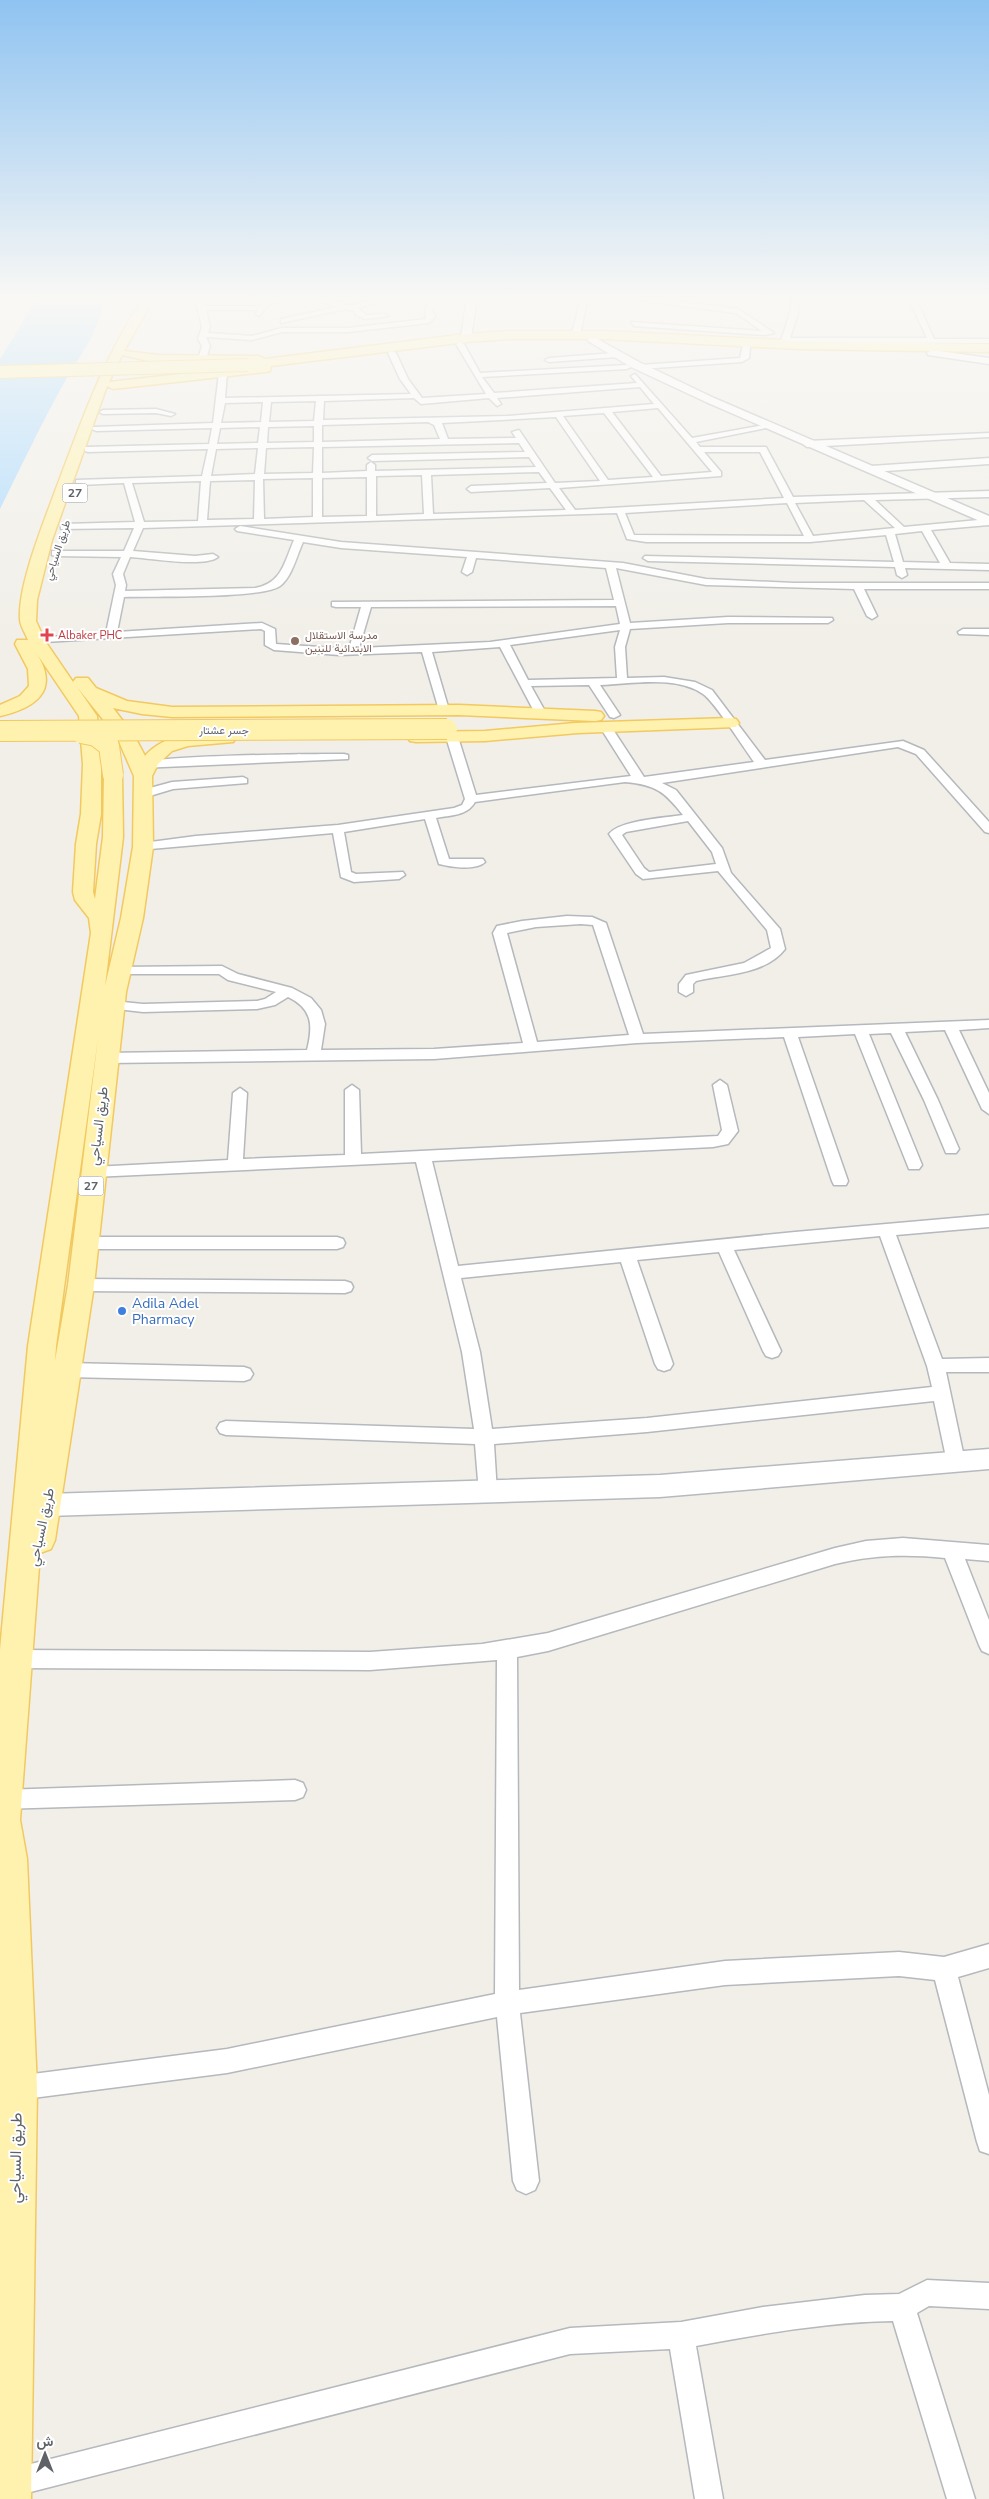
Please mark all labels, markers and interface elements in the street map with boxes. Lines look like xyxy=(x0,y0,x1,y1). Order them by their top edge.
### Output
road number: 27 xyxy=(62,483,88,502)
street label: طريق السياحي xyxy=(41,518,76,583)
marker: Albaker PHC xyxy=(40,628,54,642)
place label: Albaker PHC xyxy=(58,628,122,643)
place label: مدرسة الاستقلال الابتدائية للبنين xyxy=(305,628,378,656)
marker: مدرسة الاستقلال الابتدائية للبنين xyxy=(289,635,301,647)
street label: جسر عشتار xyxy=(198,723,249,738)
street label: طريق السياحي xyxy=(84,1085,115,1167)
road number: 27 xyxy=(78,1176,104,1196)
place label: Adila Adel Pharmacy xyxy=(132,1294,199,1329)
marker: Adila Adel Pharmacy xyxy=(116,1305,128,1317)
street label: طريق السياحي xyxy=(24,1486,61,1568)
street label: طريق السياحي xyxy=(4,2112,30,2204)
north arrow xyxy=(20,2429,70,2479)
text: ش xyxy=(37,2432,54,2451)

